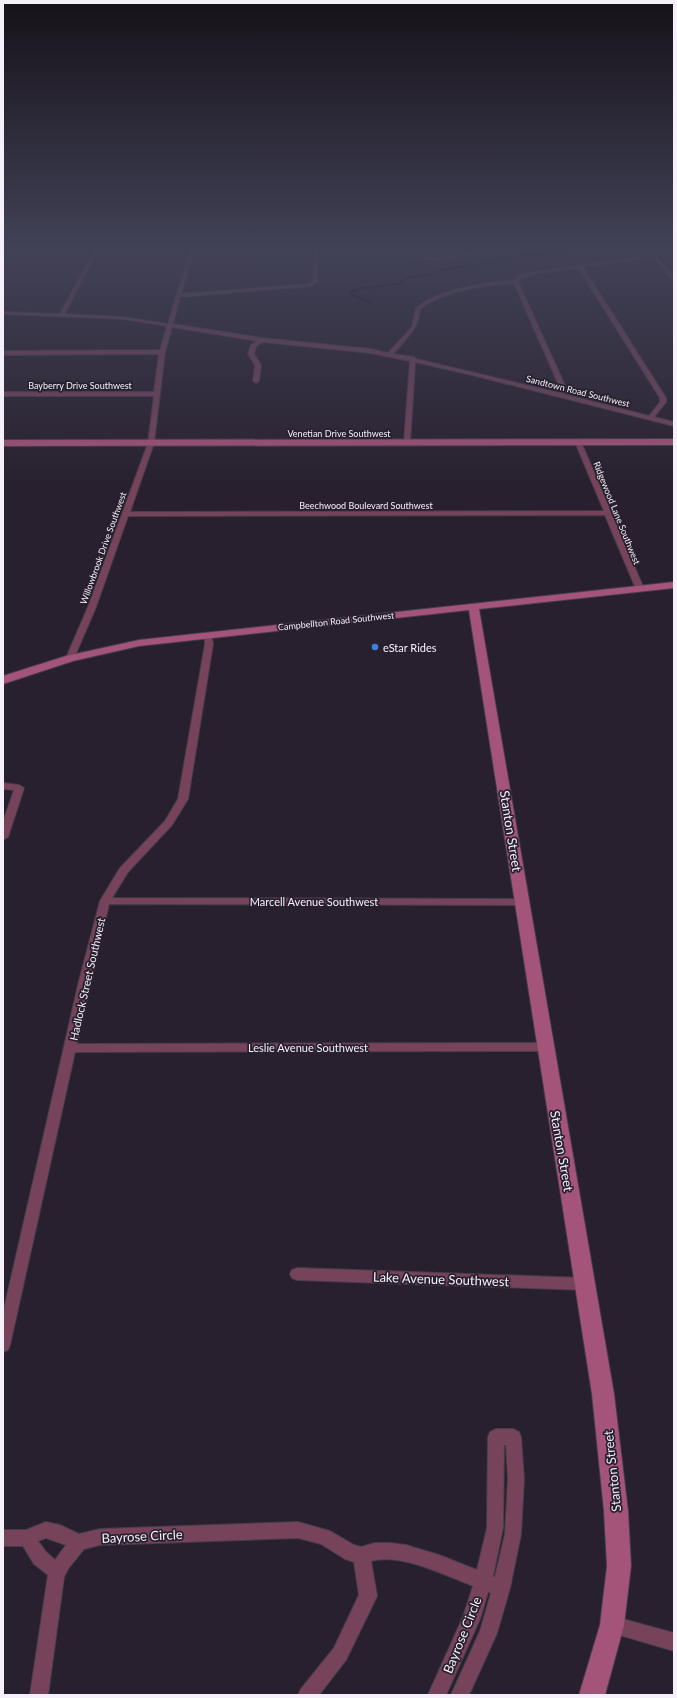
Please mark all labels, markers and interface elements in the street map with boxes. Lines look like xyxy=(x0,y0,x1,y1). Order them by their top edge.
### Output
street label: Sandtown Road Southwest xyxy=(525,373,632,409)
street label: Bayberry Drive Southwest xyxy=(28,380,133,391)
street label: Venetian Drive Southwest xyxy=(287,428,391,439)
street label: Ridgewood Lane Southwest xyxy=(591,460,643,567)
street label: Willowbrook Drive Southwest xyxy=(78,490,129,606)
street label: Beechwood Boulevard Southwest xyxy=(299,500,433,511)
street label: Campbellton Road Southwest xyxy=(277,609,396,633)
place label: eStar Rides xyxy=(383,641,437,654)
marker: eStar Rides xyxy=(370,642,380,652)
street label: Stanton Street xyxy=(497,789,525,873)
street label: Marcell Avenue Southwest xyxy=(250,895,378,908)
street label: Hadlock Street Southwest xyxy=(67,916,107,1042)
street label: Leslie Avenue Southwest xyxy=(248,1041,368,1054)
street label: Stanton Street xyxy=(547,1109,577,1193)
street label: Lake Avenue Southwest xyxy=(373,1269,510,1289)
street label: Stanton Street xyxy=(600,1429,624,1513)
street label: Bayrose Circle xyxy=(101,1526,183,1546)
street label: Bayrose Circle xyxy=(439,1594,485,1676)

